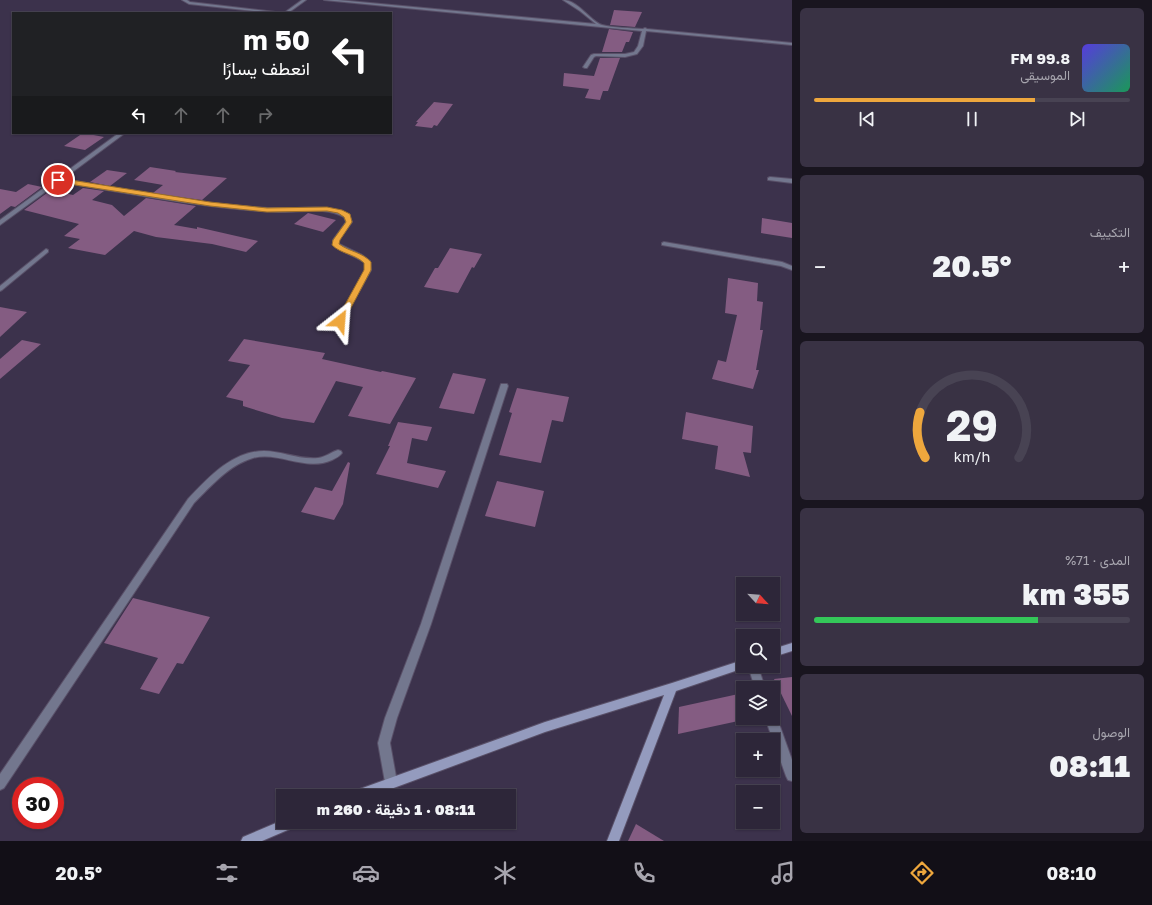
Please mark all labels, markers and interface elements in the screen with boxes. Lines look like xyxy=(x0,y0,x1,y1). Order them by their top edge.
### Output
text: 50 m xyxy=(243,23,310,56)
icon: left xyxy=(324,28,376,80)
text: 99.8 FM xyxy=(1011,49,1070,67)
text: انعطف يسارًا xyxy=(222,57,310,79)
text: الموسيقى xyxy=(1020,67,1070,83)
icon: left xyxy=(128,104,150,126)
icon: ahead xyxy=(170,104,192,126)
icon: ahead xyxy=(212,104,234,126)
icon: right xyxy=(254,104,276,126)
icon: previous xyxy=(856,108,878,130)
icon: pause xyxy=(961,108,983,130)
icon: next xyxy=(1066,108,1088,130)
pin xyxy=(41,163,75,197)
icon: arrive xyxy=(47,169,69,191)
text: التكييف xyxy=(1090,224,1130,240)
text: 20.5° xyxy=(933,248,1011,284)
text: − xyxy=(814,253,826,280)
text: + xyxy=(1118,253,1130,280)
position arrow xyxy=(319,300,361,342)
text: 29 xyxy=(946,400,998,450)
text: km/h xyxy=(954,448,990,465)
text: المدى · 71% xyxy=(1065,552,1130,568)
text: 355 km xyxy=(1022,576,1130,612)
north arrow xyxy=(736,577,780,621)
map controls xyxy=(736,577,780,829)
button: search xyxy=(736,629,780,673)
button: layers xyxy=(736,681,780,725)
text: الوصول xyxy=(1092,724,1130,740)
button: + xyxy=(736,733,780,777)
text: 08:11 xyxy=(1049,748,1130,784)
speed limit sign: 30 xyxy=(12,777,64,829)
button: − xyxy=(736,785,780,829)
text: 08:11 · 1 دقيقة · 260 m xyxy=(317,800,475,818)
icon: filters xyxy=(213,859,241,887)
icon: car xyxy=(352,859,380,887)
icon: climate xyxy=(491,859,519,887)
icon: phone xyxy=(630,859,658,887)
icon: music xyxy=(769,859,797,887)
icon: directions xyxy=(908,859,936,887)
text: 20.5° xyxy=(56,862,102,884)
text: 08:10 xyxy=(1047,862,1097,884)

